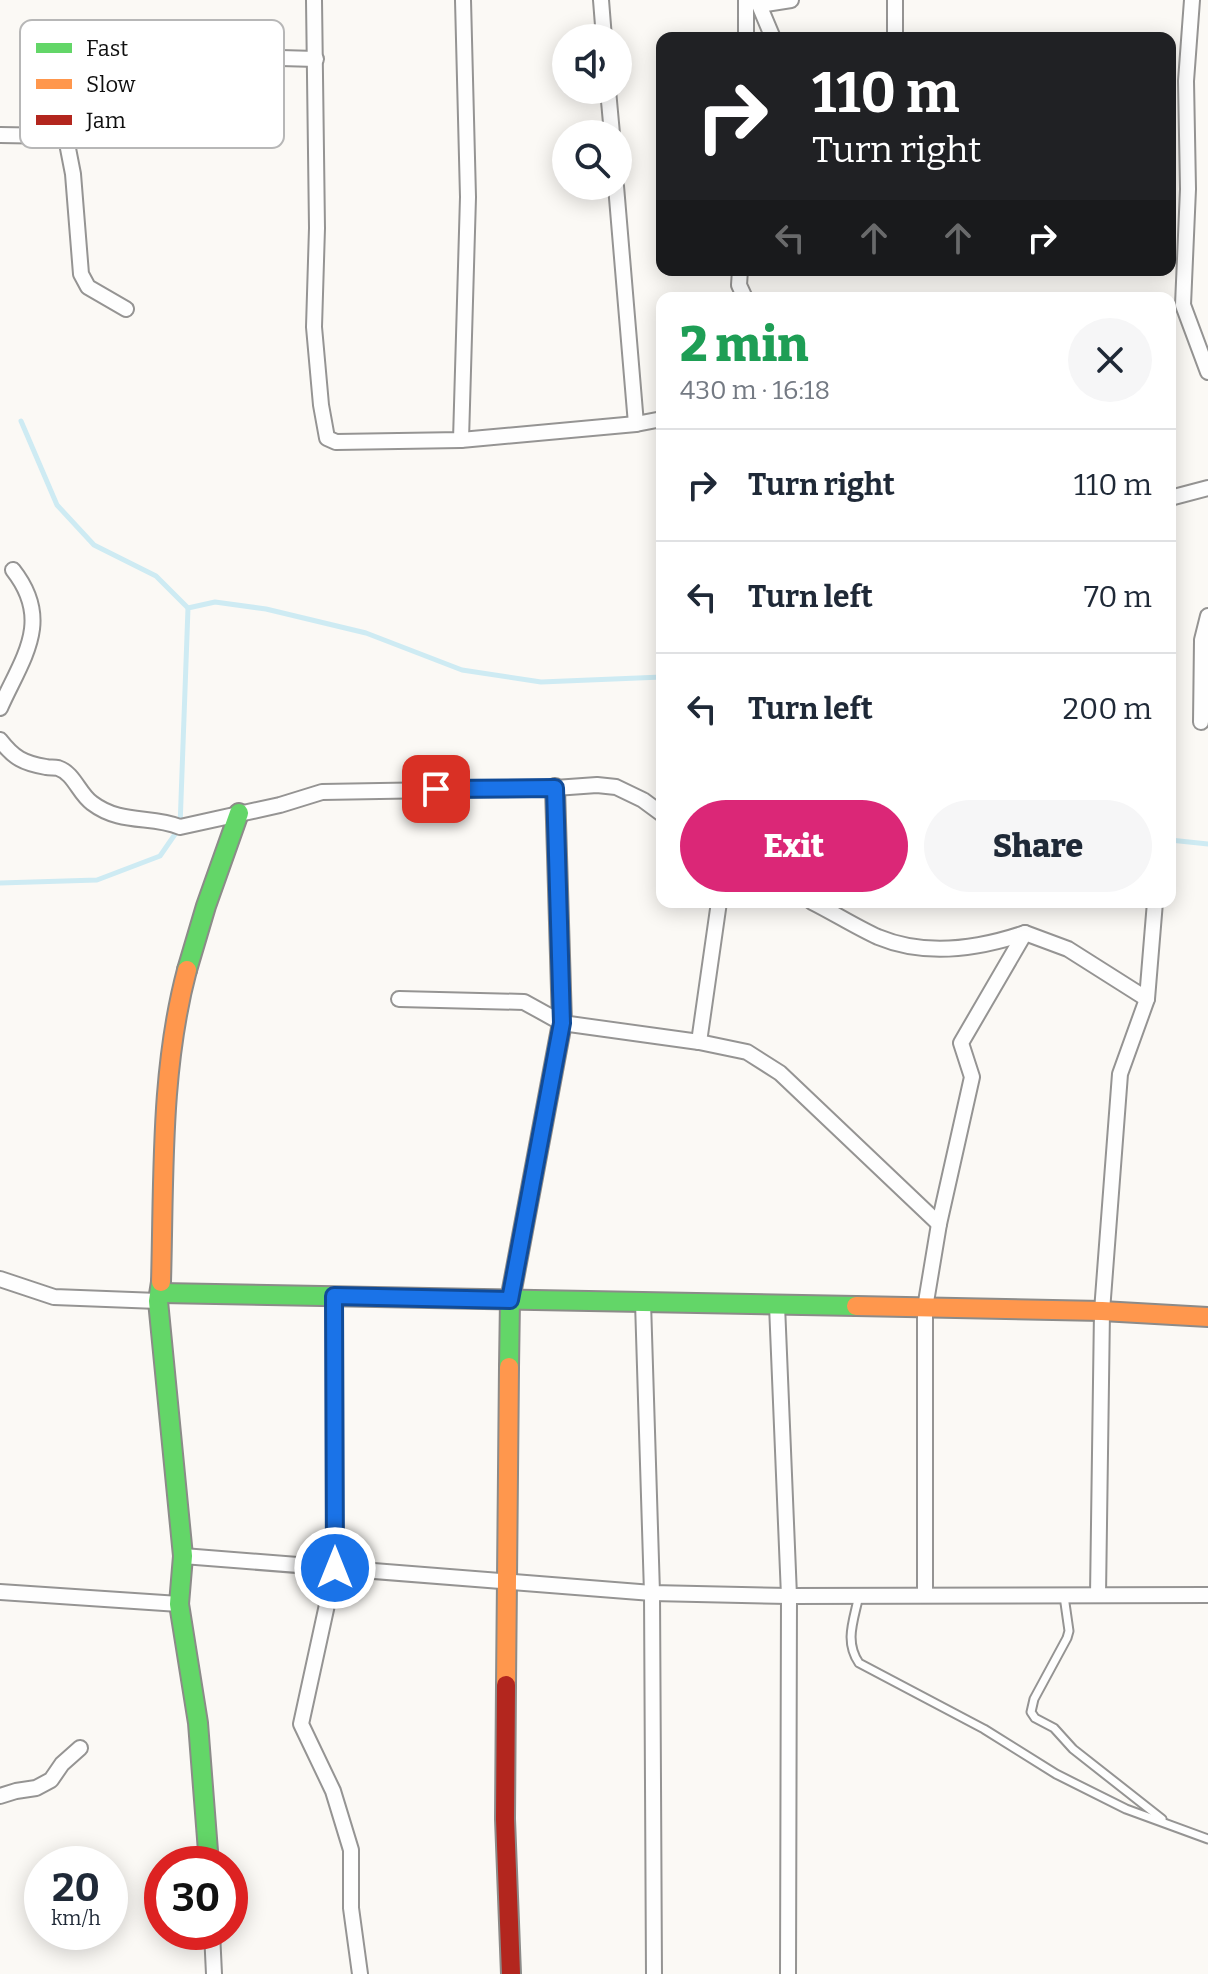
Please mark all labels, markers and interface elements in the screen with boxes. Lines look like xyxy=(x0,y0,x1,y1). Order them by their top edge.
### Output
legend xyxy=(20,20,284,148)
map controls xyxy=(552,24,632,200)
button: sound xyxy=(552,24,632,104)
text: Fast xyxy=(86,35,128,62)
text: 110 m xyxy=(812,60,959,127)
icon: right xyxy=(680,64,784,168)
text: Slow xyxy=(86,71,136,98)
text: Jam xyxy=(85,107,126,134)
button: search xyxy=(552,120,632,200)
text: Turn right xyxy=(812,128,981,172)
icon: left xyxy=(768,216,812,260)
icon: ahead xyxy=(852,216,896,260)
icon: ahead xyxy=(936,216,980,260)
icon: right xyxy=(1020,216,1064,260)
text: 2 min xyxy=(680,316,808,374)
button: close xyxy=(1068,318,1152,402)
text: 430 m · 16:18 xyxy=(680,375,830,406)
icon: right xyxy=(680,463,724,507)
text: Turn right xyxy=(748,467,895,503)
text: 110 m xyxy=(1074,467,1152,503)
icon: left xyxy=(680,575,724,619)
text: Turn left xyxy=(748,579,873,615)
text: 70 m xyxy=(1084,579,1152,615)
icon: left xyxy=(680,687,724,731)
text: Turn left xyxy=(748,691,873,727)
text: 200 m xyxy=(1063,691,1152,727)
pin xyxy=(402,755,470,823)
icon: arrive xyxy=(414,767,458,811)
button: Exit xyxy=(680,800,908,892)
button: Share xyxy=(924,800,1152,892)
position arrow xyxy=(293,1526,377,1610)
speed limit sign: 30 xyxy=(144,1846,248,1950)
text: 20 xyxy=(52,1864,100,1912)
text: km/h xyxy=(51,1906,101,1930)

